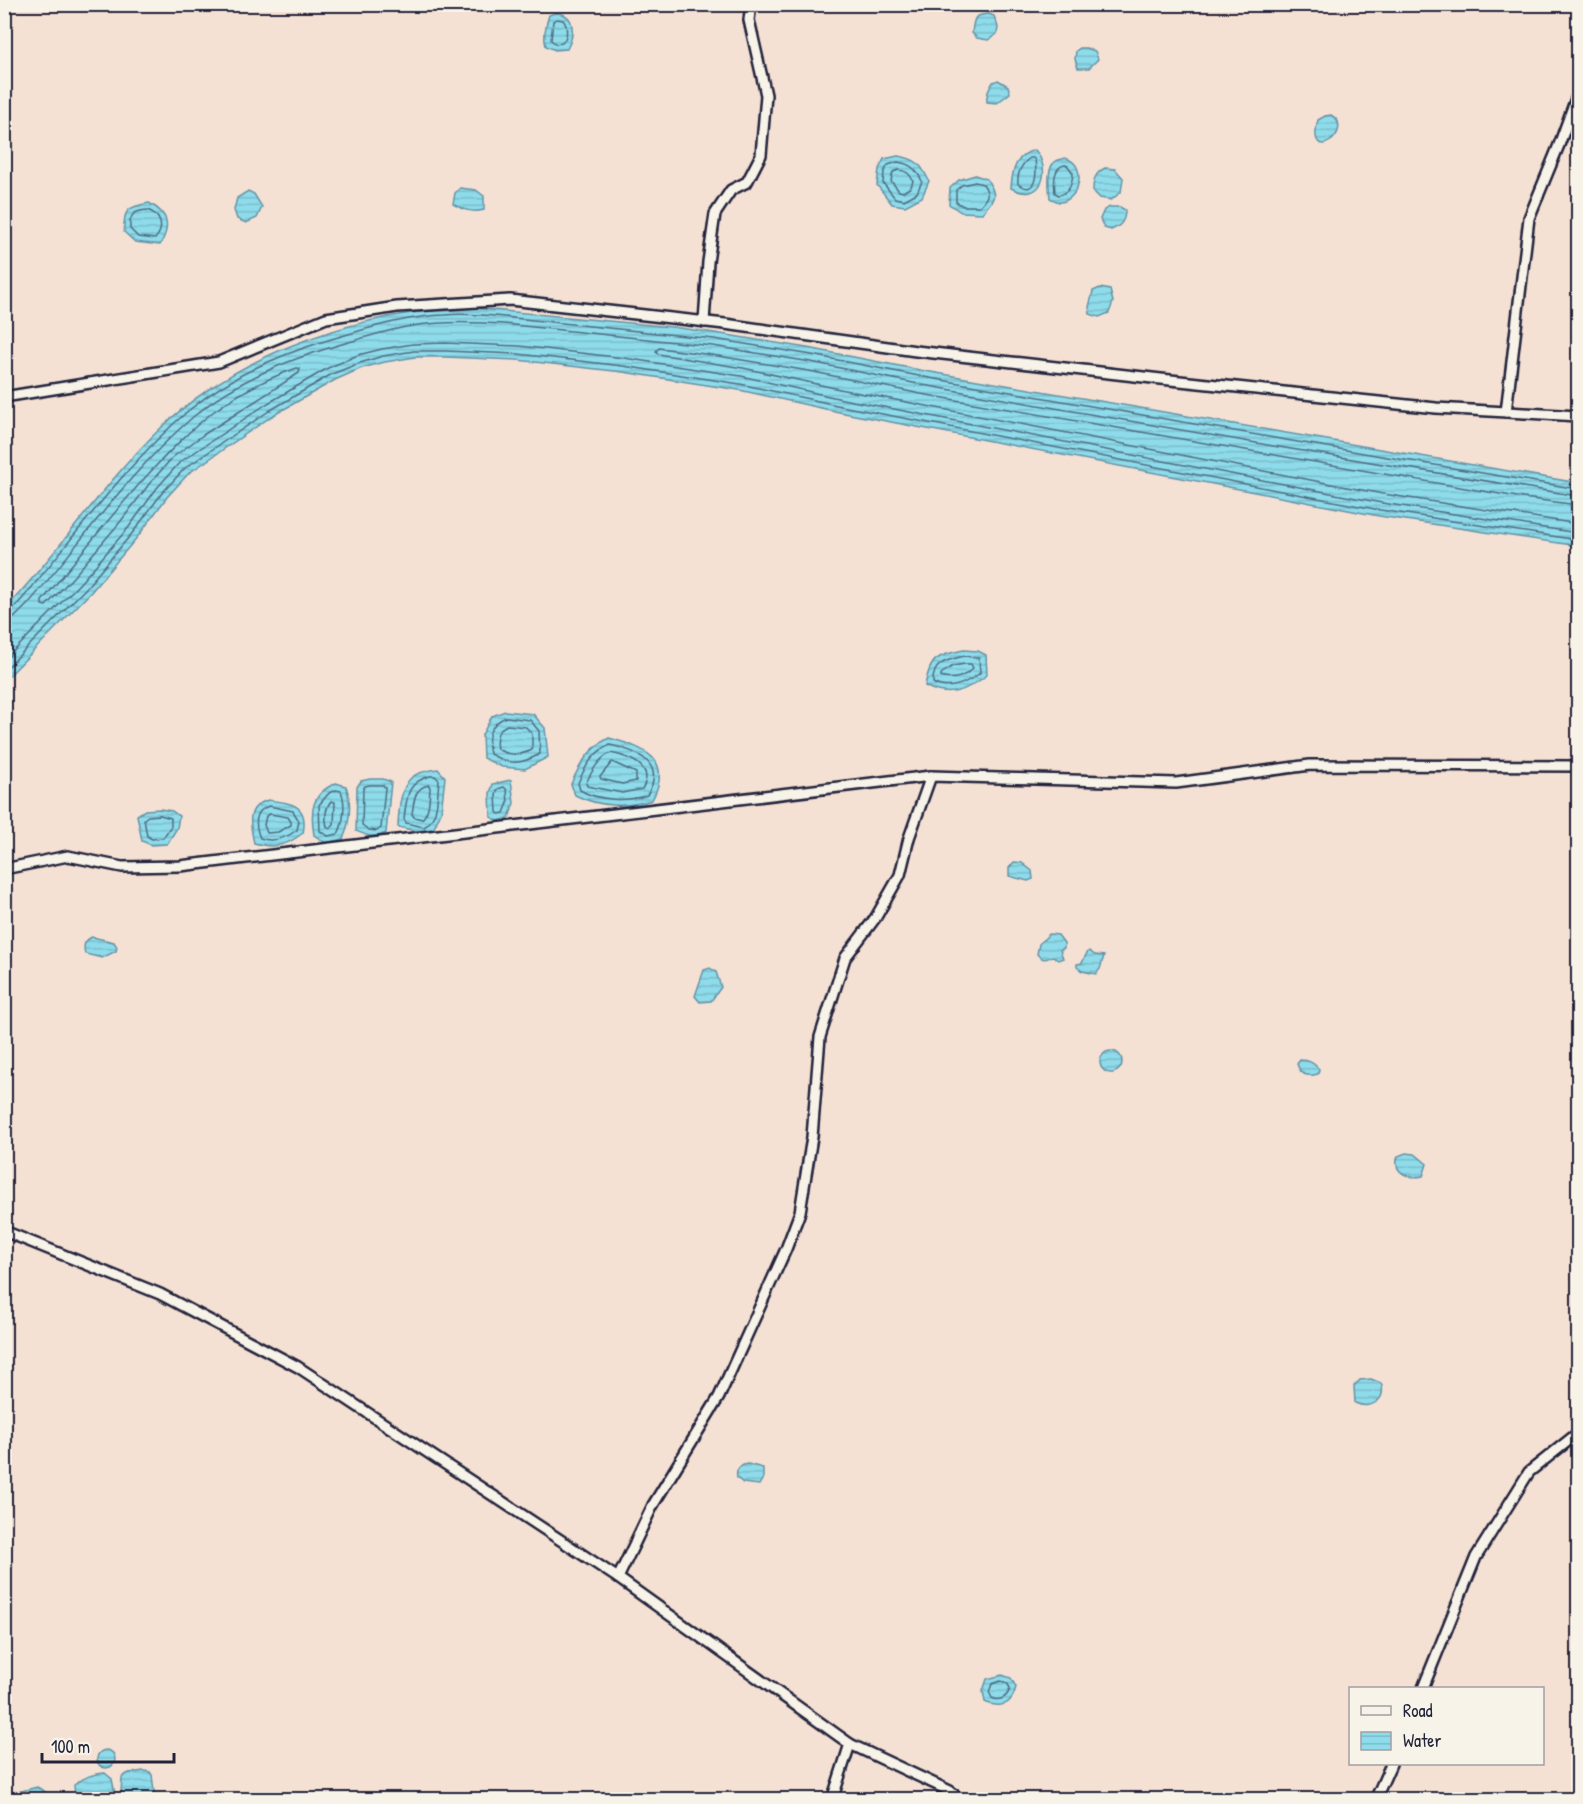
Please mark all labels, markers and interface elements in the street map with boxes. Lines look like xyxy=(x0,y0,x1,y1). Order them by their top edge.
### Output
legend xyxy=(1349,1687,1544,1765)
text: Road xyxy=(1403,1698,1433,1723)
scale bar xyxy=(42,1726,174,1764)
text: Water xyxy=(1403,1728,1441,1753)
text: 100 m xyxy=(51,1734,90,1759)

